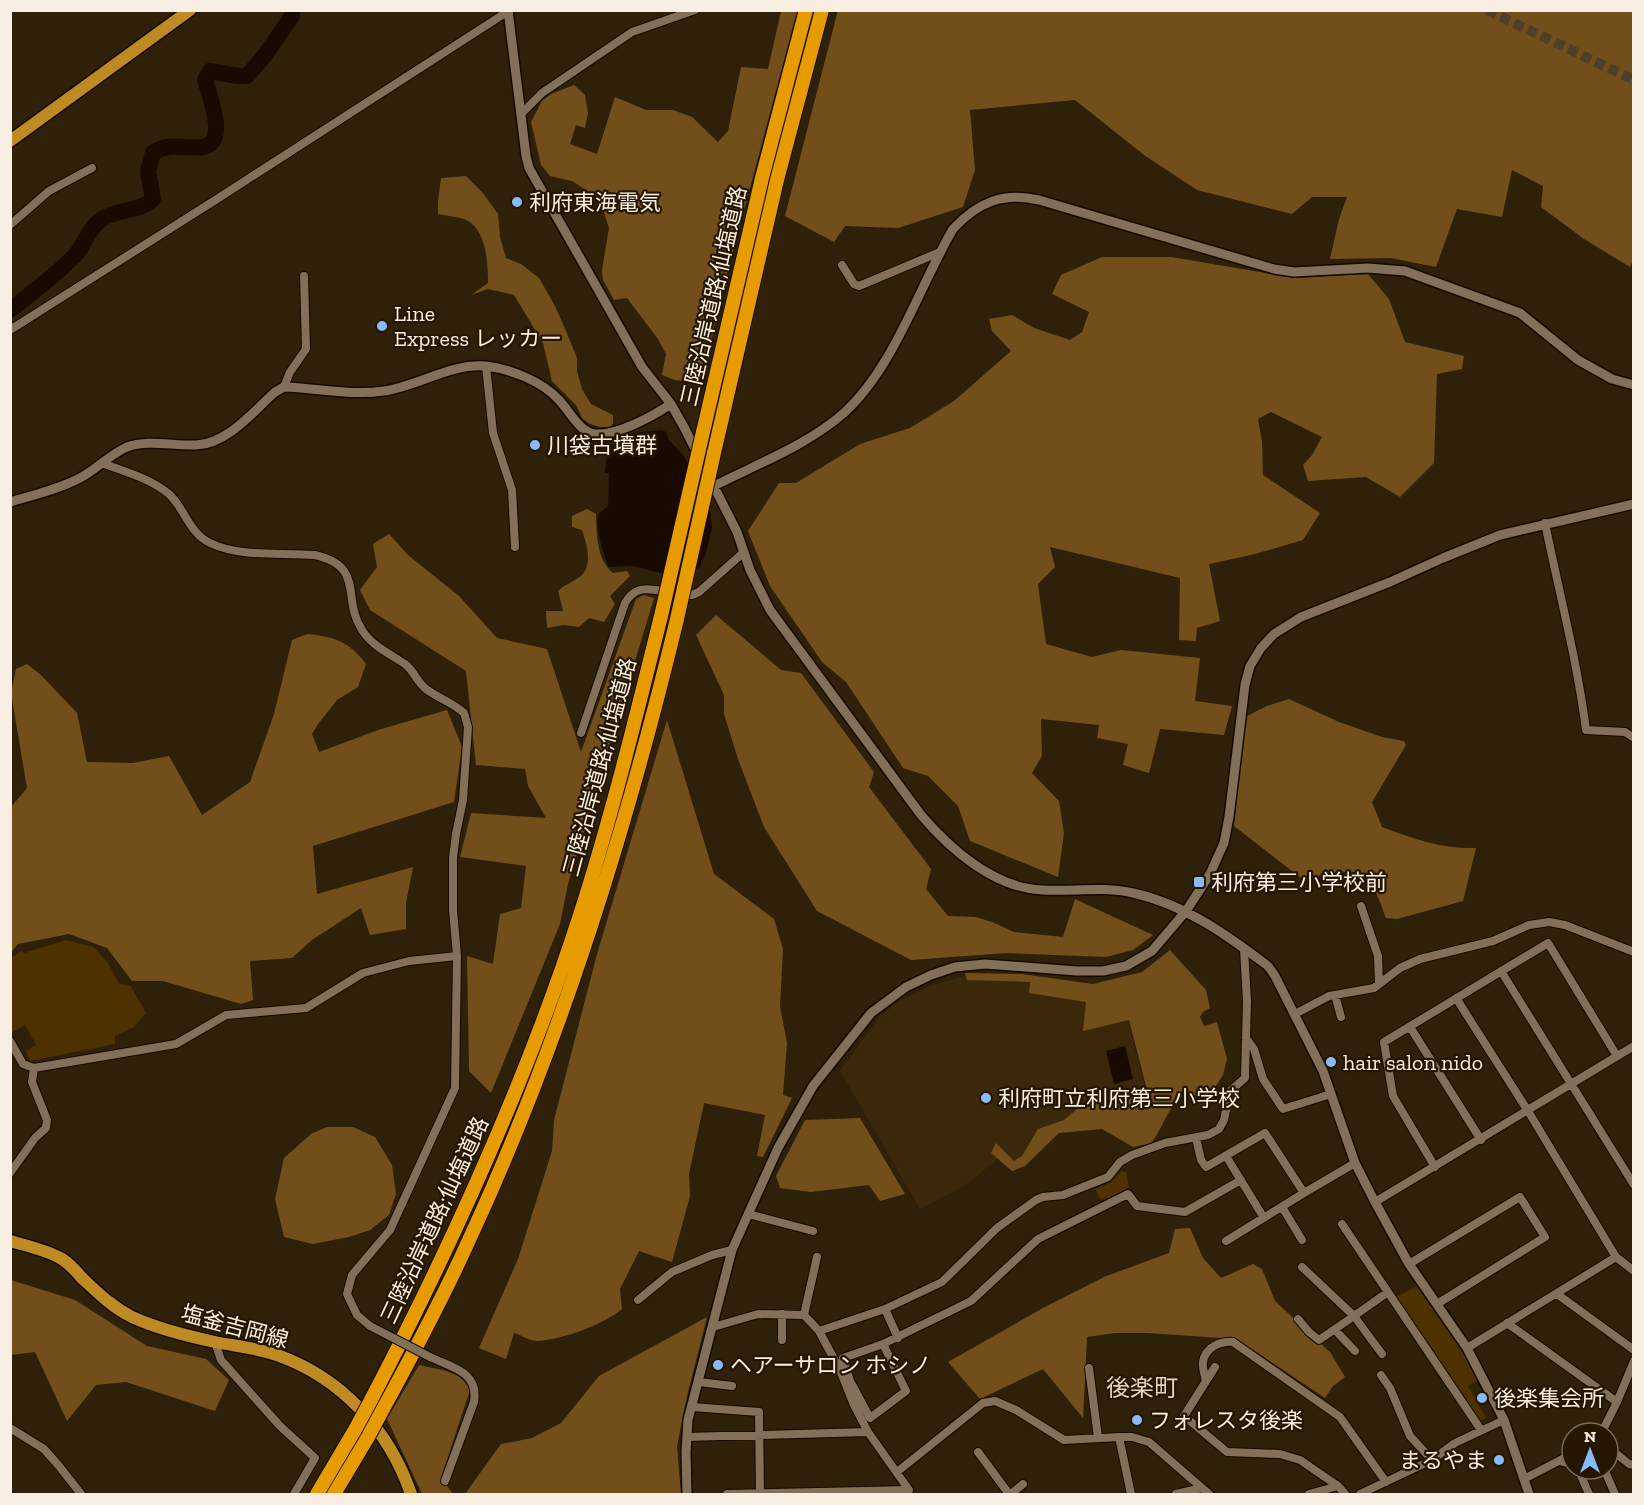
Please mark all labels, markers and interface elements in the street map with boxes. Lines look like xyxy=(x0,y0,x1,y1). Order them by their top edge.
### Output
street label: 三陸沿岸道路;仙塩道路 xyxy=(675,183,752,409)
place label: 利府東海電気 xyxy=(529,189,661,216)
marker: 利府東海電気 xyxy=(510,195,524,209)
place label: Line Express レッカー xyxy=(394,300,562,352)
marker: Line Express レッカー xyxy=(375,319,389,333)
place label: 川袋古墳群 xyxy=(547,432,657,459)
marker: 川袋古墳群 xyxy=(528,438,542,452)
street label: 三陸沿岸道路;仙塩道路 xyxy=(557,655,642,879)
place label: 利府第三小学校前 xyxy=(1211,869,1387,896)
marker: 利府第三小学校前 xyxy=(1192,875,1206,889)
place label: hair salon nido xyxy=(1343,1049,1483,1076)
marker: hair salon nido xyxy=(1324,1055,1338,1069)
place label: 利府町立利府第三小学校 xyxy=(998,1085,1240,1112)
marker: 利府町立利府第三小学校 xyxy=(979,1091,993,1105)
street label: 三陸沿岸道路;仙塩道路 xyxy=(375,1112,494,1328)
street label: 塩釜吉岡線 xyxy=(178,1299,291,1354)
place label: ヘアーサロン ホシノ xyxy=(730,1352,931,1379)
marker: ヘアーサロン ホシノ xyxy=(711,1358,725,1372)
district label: 後楽町 xyxy=(1106,1373,1178,1402)
place label: 後楽集会所 xyxy=(1494,1385,1604,1412)
marker: 後楽集会所 xyxy=(1475,1391,1489,1405)
place label: フォレスタ後楽 xyxy=(1149,1407,1303,1434)
marker: フォレスタ後楽 xyxy=(1130,1413,1144,1427)
north arrow xyxy=(1560,1421,1620,1481)
text: N xyxy=(1584,1427,1596,1446)
place label: まるやま xyxy=(1399,1447,1487,1474)
marker: まるやま xyxy=(1492,1453,1506,1467)

